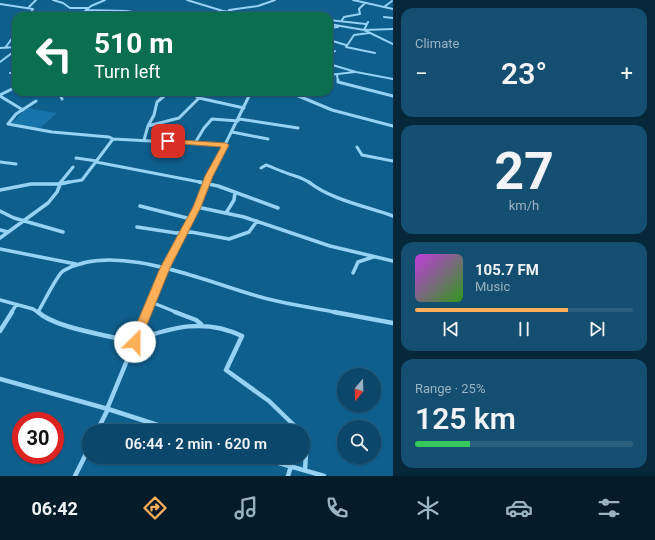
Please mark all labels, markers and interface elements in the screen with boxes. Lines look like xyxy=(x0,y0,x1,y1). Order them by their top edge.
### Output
text: 510 m xyxy=(94,27,173,60)
icon: left xyxy=(28,28,80,80)
text: Climate xyxy=(415,36,459,51)
text: 23° xyxy=(501,56,547,91)
text: Turn left xyxy=(94,61,160,82)
text: − xyxy=(415,61,428,86)
text: + xyxy=(621,61,633,86)
pin xyxy=(151,124,185,158)
icon: arrive xyxy=(157,130,179,152)
text: 27 xyxy=(494,141,554,202)
text: km/h xyxy=(509,198,539,213)
text: 105.7 FM xyxy=(475,261,539,279)
text: Music xyxy=(475,279,510,294)
icon: previous xyxy=(440,318,462,340)
icon: pause xyxy=(513,318,535,340)
icon: next xyxy=(586,318,608,340)
position arrow xyxy=(114,321,156,363)
north arrow xyxy=(337,368,381,412)
map controls xyxy=(337,368,381,464)
text: Range · 25% xyxy=(415,381,485,396)
text: 125 km xyxy=(415,401,516,436)
speed limit sign: 30 xyxy=(12,412,64,464)
button: search xyxy=(337,420,381,464)
text: 06:44 · 2 min · 620 m xyxy=(125,435,267,453)
icon: directions xyxy=(141,494,169,522)
icon: music xyxy=(232,494,260,522)
icon: phone xyxy=(323,494,351,522)
icon: climate xyxy=(414,494,442,522)
icon: car xyxy=(505,494,533,522)
icon: filters xyxy=(595,494,623,522)
text: 06:42 xyxy=(31,498,78,519)

